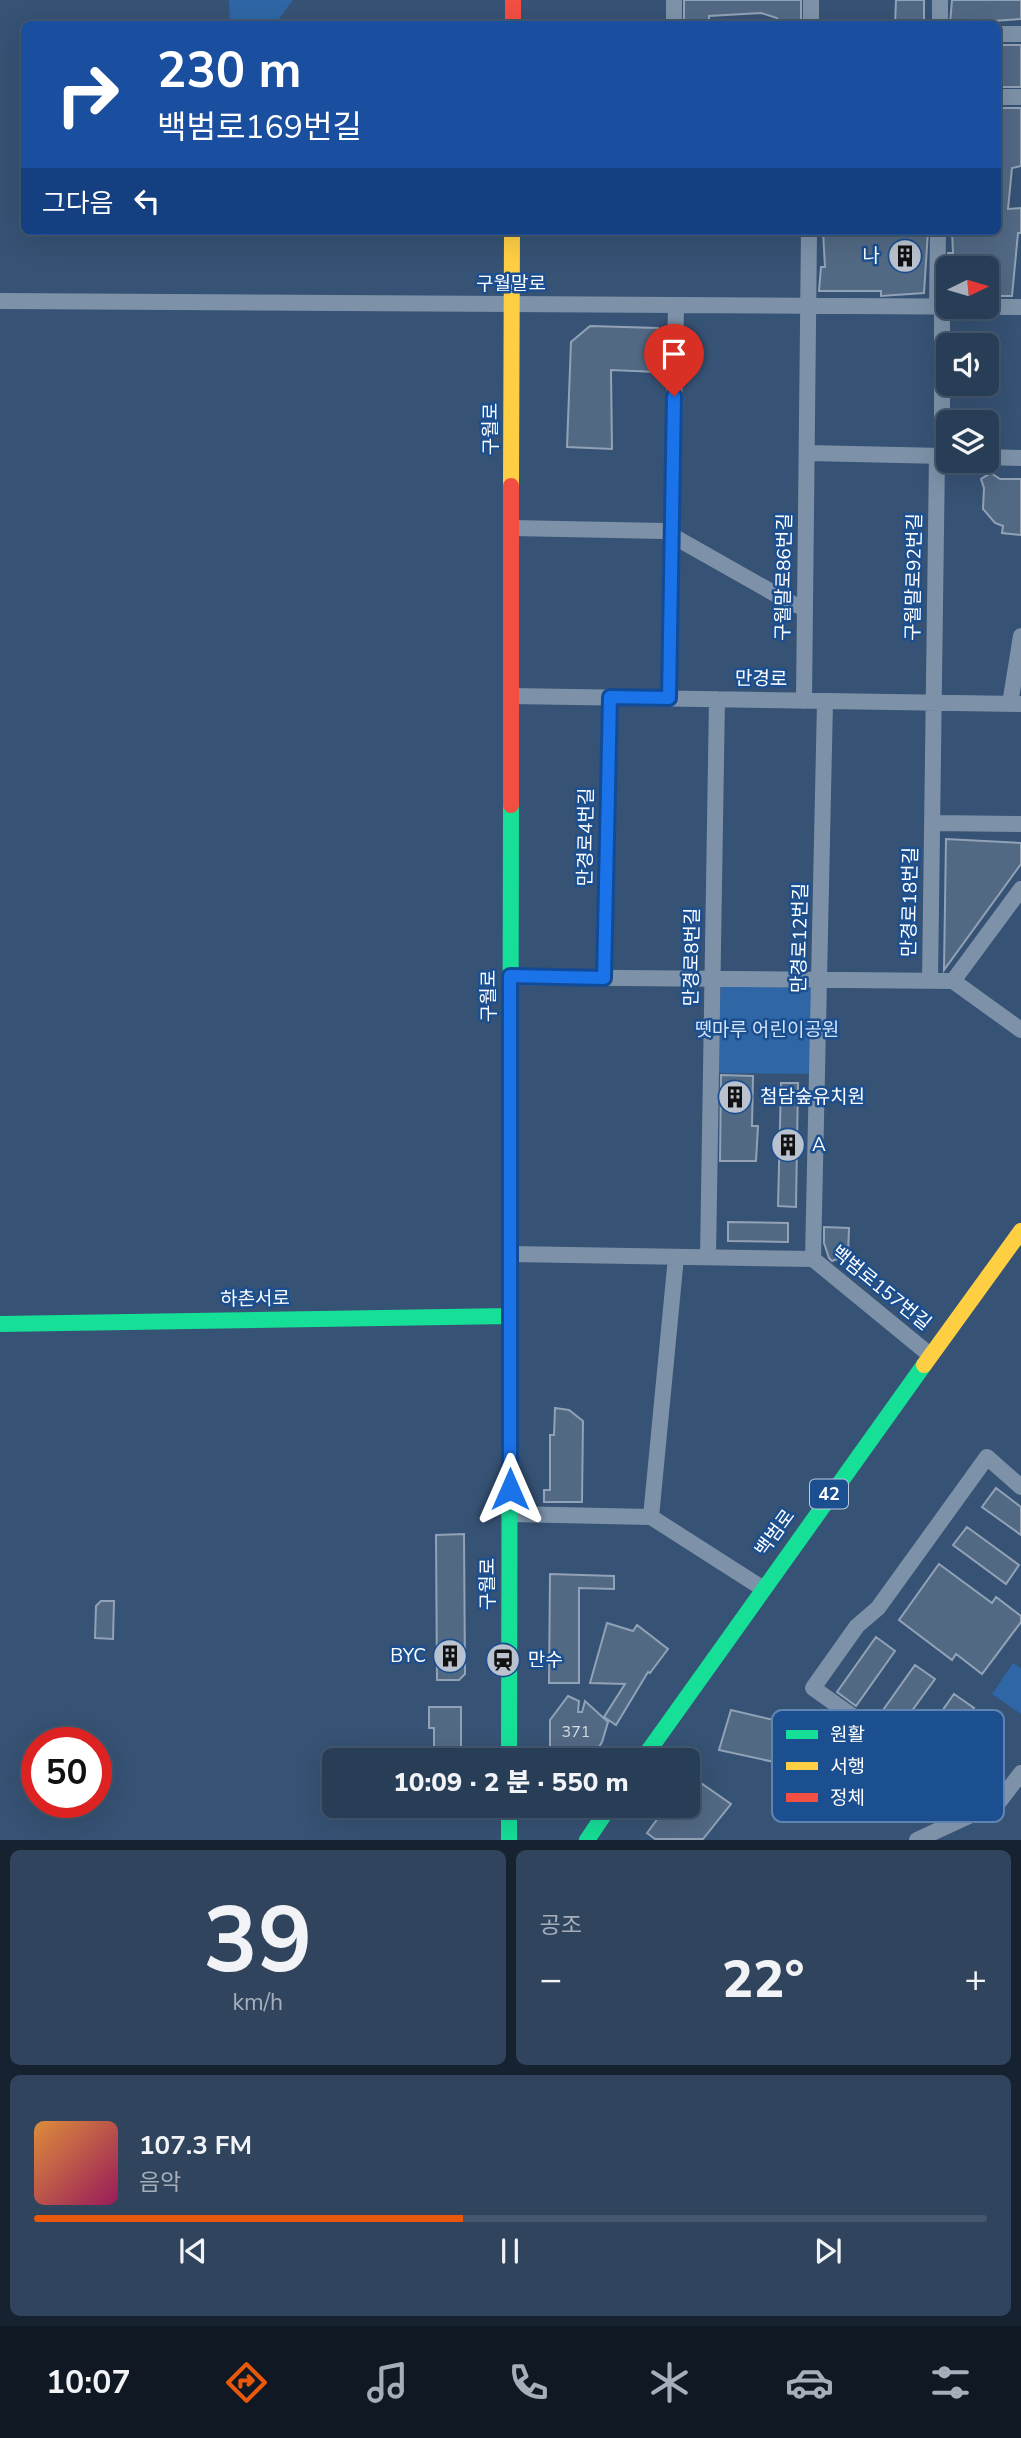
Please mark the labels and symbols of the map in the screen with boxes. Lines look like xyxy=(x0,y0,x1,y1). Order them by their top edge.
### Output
building icon: 나 xyxy=(886,237,924,275)
place label: 나 xyxy=(863,243,880,269)
north arrow xyxy=(936,256,999,318)
street label: 구월말로 xyxy=(476,271,546,297)
pin xyxy=(644,324,704,396)
street label: 구월로 xyxy=(478,403,504,455)
street label: 구월말로86번길 xyxy=(770,513,798,641)
street label: 구월말로92번길 xyxy=(900,513,928,641)
street label: 만경로 xyxy=(735,666,787,692)
street label: 만경로4번길 xyxy=(572,787,600,887)
street label: 만경로18번길 xyxy=(896,847,924,957)
street label: 만경로12번길 xyxy=(786,883,814,993)
street label: 만경로8번길 xyxy=(678,907,706,1007)
street label: 구월로 xyxy=(476,970,502,1022)
park label: 뗏마루 어린이공원 xyxy=(695,1017,839,1043)
building icon: 첨담숲유치원 xyxy=(716,1078,754,1116)
place label: 첨담숲유치원 xyxy=(760,1084,865,1110)
building icon: A xyxy=(769,1126,807,1164)
place label: A xyxy=(812,1132,826,1158)
street label: 백범로157번길 xyxy=(826,1240,936,1336)
street label: 하촌서로 xyxy=(220,1285,290,1313)
position arrow xyxy=(473,1452,547,1526)
road number: 42 xyxy=(810,1479,848,1508)
street label: 백범로 xyxy=(749,1504,801,1562)
street label: 구월로 xyxy=(475,1558,501,1610)
building icon: BYC xyxy=(431,1637,469,1675)
station icon: 만수 xyxy=(484,1641,522,1679)
place label: BYC xyxy=(390,1643,426,1669)
place label: 만수 xyxy=(528,1647,563,1673)
legend xyxy=(772,1710,1004,1822)
house number: 371 xyxy=(562,1721,590,1743)
text: 원활 xyxy=(830,1722,865,1748)
speed limit sign: 50 xyxy=(21,1727,112,1818)
text: 서행 xyxy=(830,1754,865,1780)
text: 정체 xyxy=(830,1785,865,1811)

